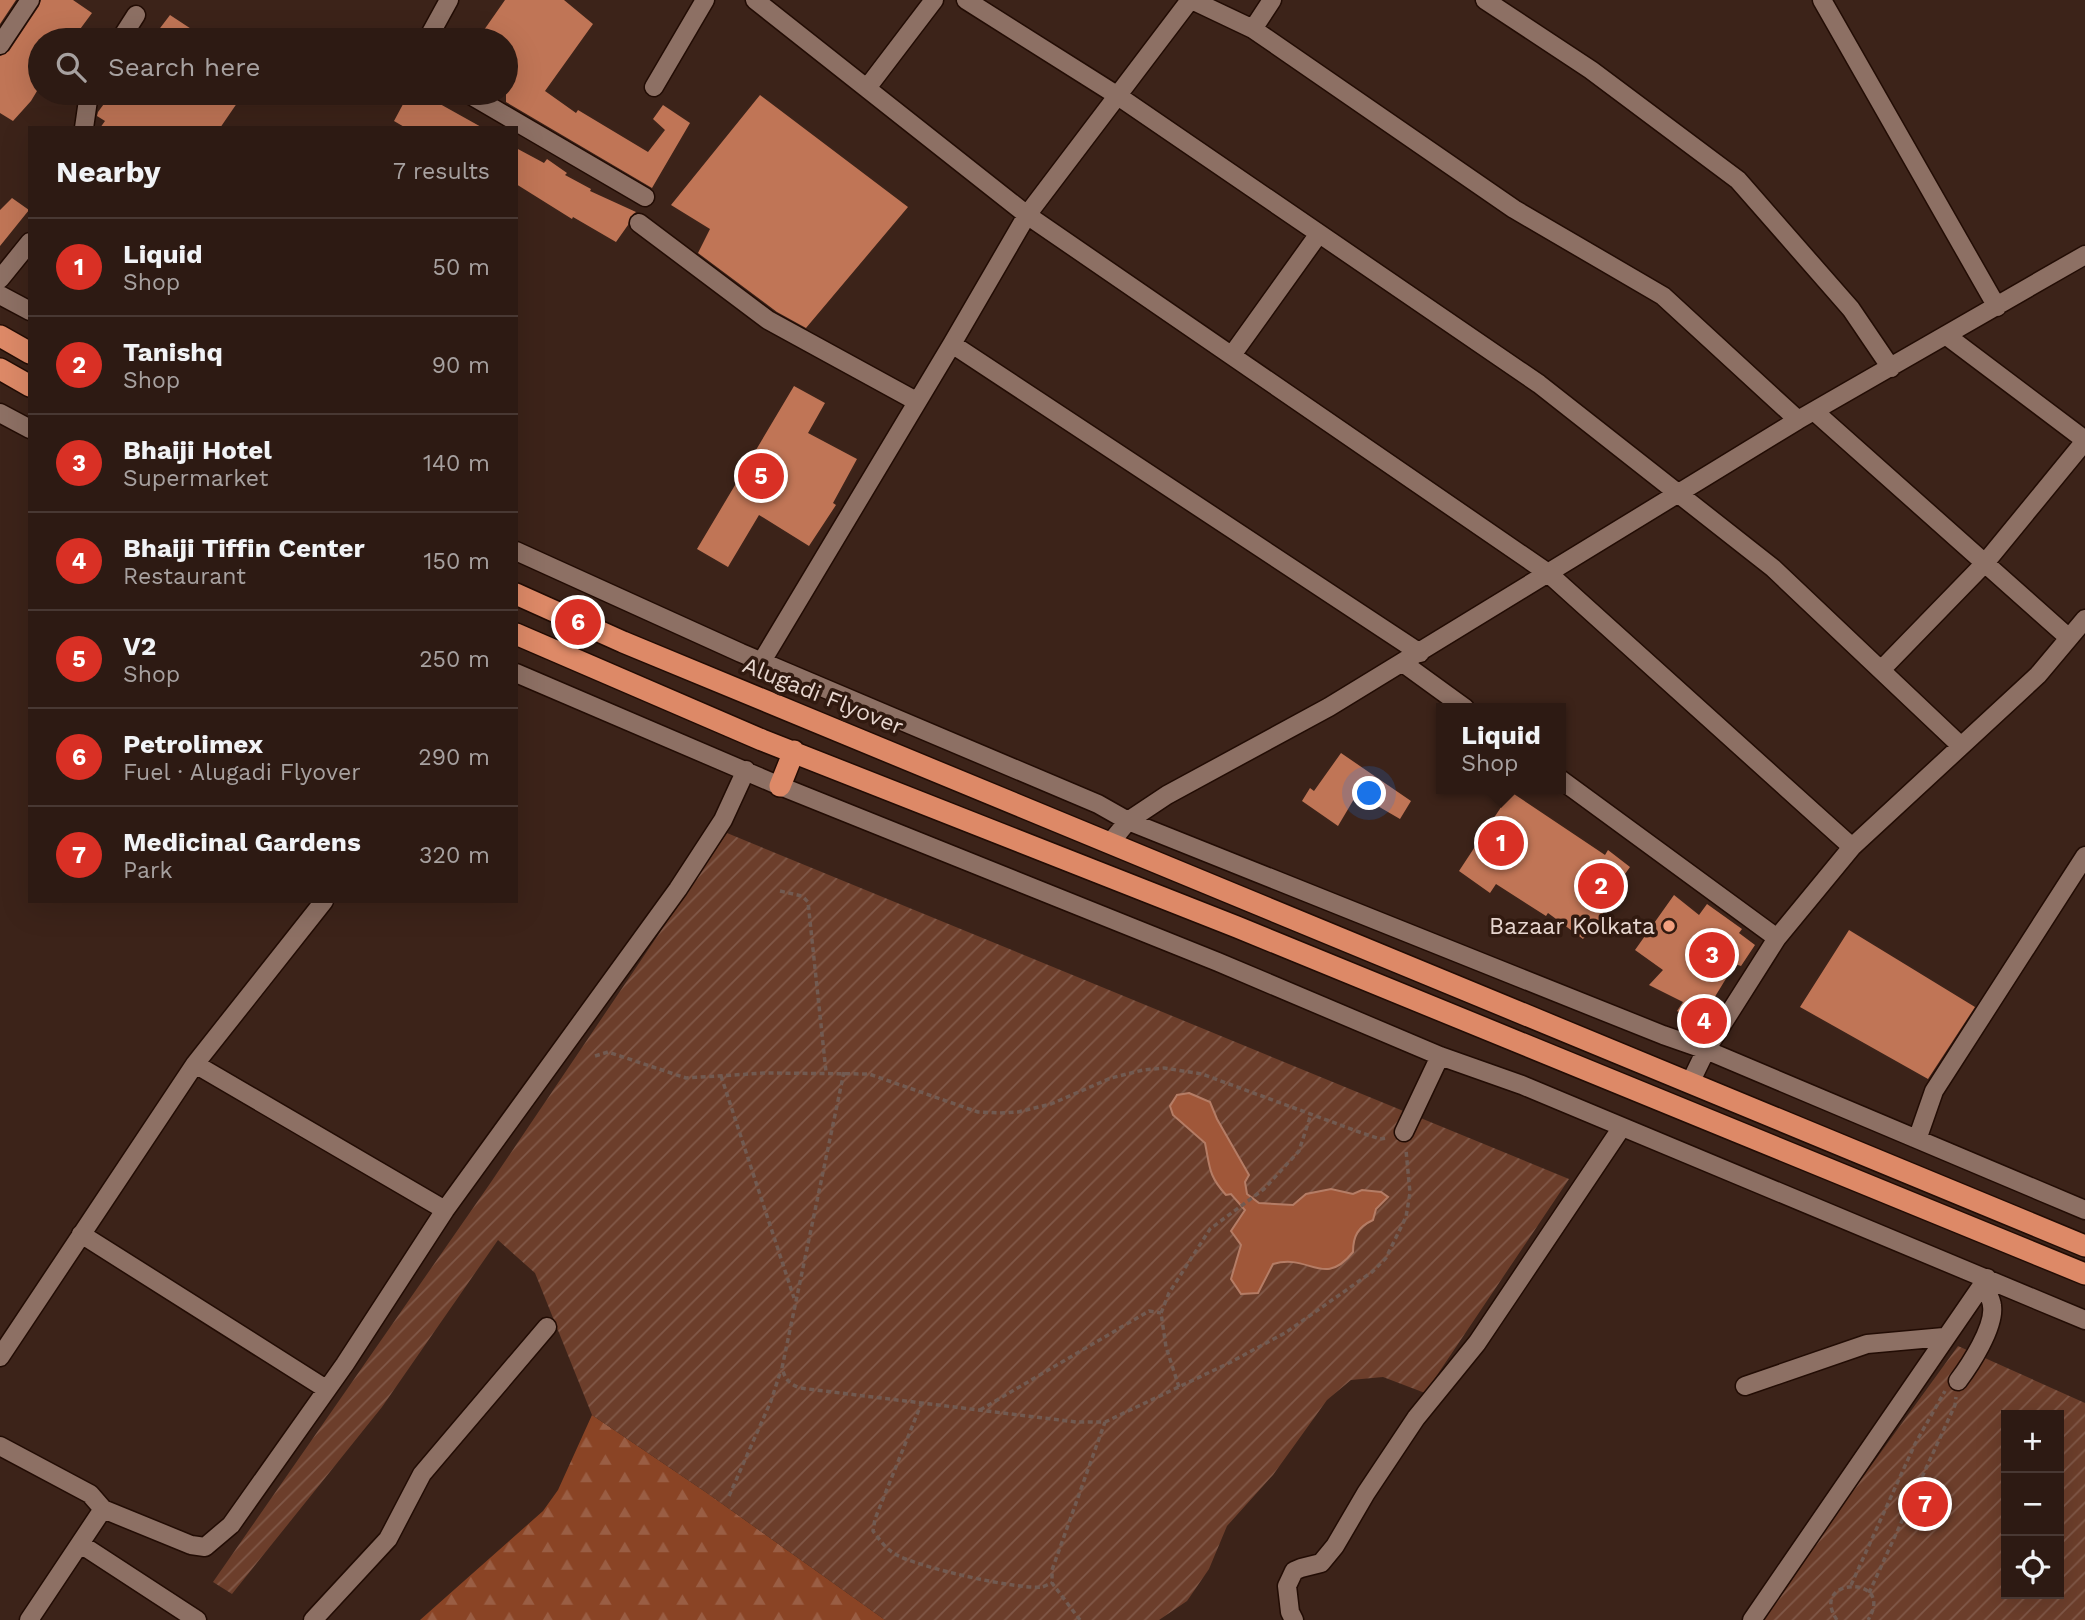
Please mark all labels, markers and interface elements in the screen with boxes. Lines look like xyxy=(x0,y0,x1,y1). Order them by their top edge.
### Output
search box xyxy=(28,28,518,105)
icon: search xyxy=(52,48,90,86)
text: Search here xyxy=(108,52,260,82)
text: Nearby xyxy=(56,154,161,189)
text: 7 results xyxy=(393,158,490,185)
text: Liquid xyxy=(123,239,202,269)
text: 1 xyxy=(74,254,84,281)
text: 50 m xyxy=(433,254,490,281)
text: Shop xyxy=(123,269,180,296)
text: Tanishq xyxy=(123,337,223,367)
text: 2 xyxy=(72,352,86,379)
text: 90 m xyxy=(432,352,490,379)
text: Shop xyxy=(123,367,180,394)
text: Bhaiji Hotel xyxy=(123,435,272,465)
text: 3 xyxy=(72,450,86,477)
text: 140 m xyxy=(423,450,490,477)
pin: 5 xyxy=(738,450,784,502)
text: Supermarket xyxy=(123,465,268,492)
text: Bhaiji Tiffin Center xyxy=(123,533,365,563)
text: 4 xyxy=(72,548,86,575)
text: 150 m xyxy=(424,548,490,575)
text: Restaurant xyxy=(123,563,246,590)
pin: 6 xyxy=(555,596,601,648)
text: V2 xyxy=(123,631,156,661)
text: 5 xyxy=(72,646,86,673)
text: 250 m xyxy=(419,646,490,673)
street label: Alugadi Flyover xyxy=(739,651,907,741)
text: Shop xyxy=(123,661,180,688)
popup xyxy=(1436,703,1566,794)
text: Liquid xyxy=(1461,720,1541,750)
text: Petrolimex xyxy=(123,729,263,759)
text: 6 xyxy=(72,744,86,771)
text: 290 m xyxy=(418,744,490,771)
text: Shop xyxy=(1461,750,1518,777)
text: Fuel · Alugadi Flyover xyxy=(123,759,361,786)
your location xyxy=(1352,776,1386,810)
pin: 1 xyxy=(1478,817,1524,869)
text: Medicinal Gardens xyxy=(123,827,361,857)
text: 7 xyxy=(72,842,86,869)
text: 320 m xyxy=(419,842,490,869)
text: Park xyxy=(123,857,172,884)
pin: 2 xyxy=(1578,860,1624,912)
place label: Bazaar Kolkata xyxy=(1489,913,1655,940)
marker: Bazaar Kolkata xyxy=(1661,918,1677,934)
pin: 3 xyxy=(1689,929,1735,981)
pin: 4 xyxy=(1681,995,1727,1047)
map controls xyxy=(2001,1410,2064,1599)
button: + xyxy=(2001,1410,2064,1473)
button: − xyxy=(2001,1473,2064,1536)
pin: 7 xyxy=(1902,1478,1948,1530)
button: locate xyxy=(2001,1536,2064,1599)

